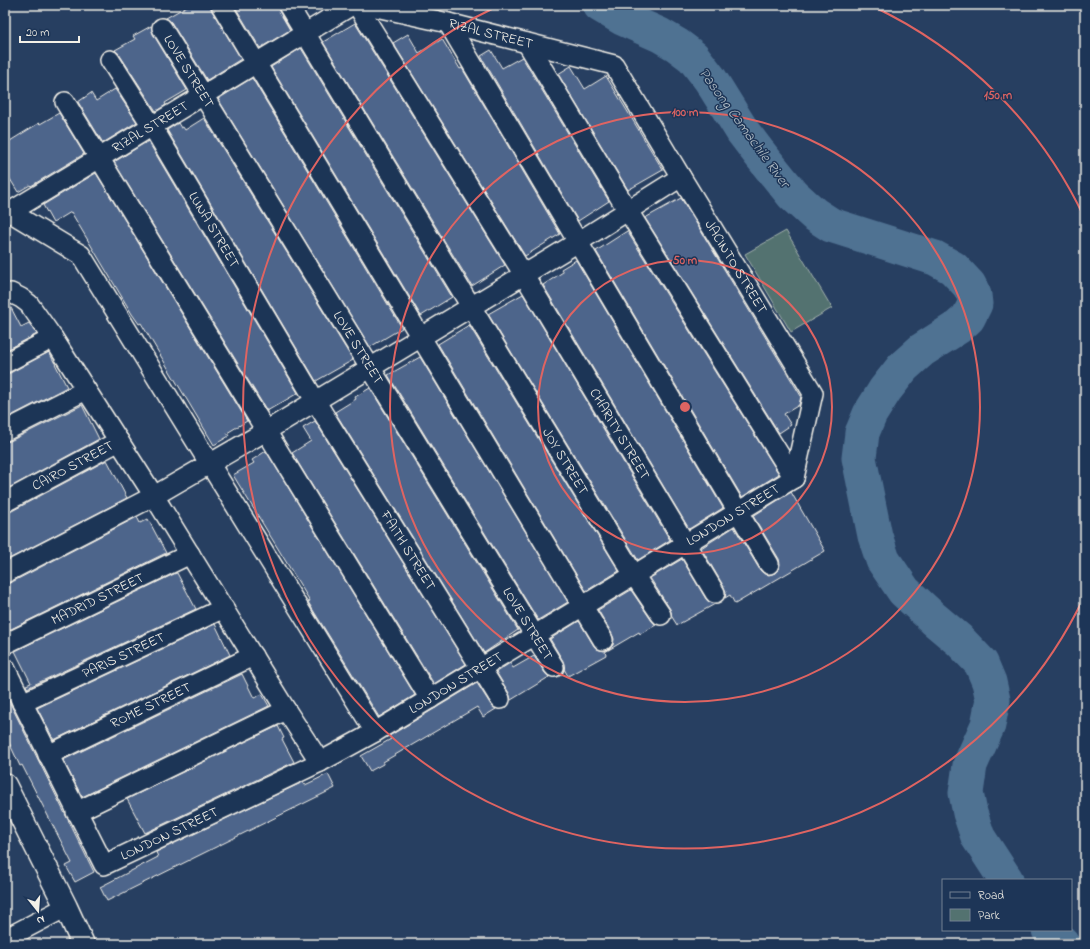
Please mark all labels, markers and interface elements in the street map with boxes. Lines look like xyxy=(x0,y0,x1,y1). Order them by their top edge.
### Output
street label: RIZAL STREET xyxy=(446,13,535,55)
scale bar xyxy=(20,18,79,44)
text: 20 m xyxy=(26,24,49,42)
street label: LOVE STREET xyxy=(158,31,219,112)
water label: Pasong Camachile River xyxy=(692,64,796,195)
text: 150 m xyxy=(984,87,1013,105)
street label: RIZAL STREET xyxy=(108,96,193,158)
text: 100 m xyxy=(672,104,699,122)
street label: LUNA STREET xyxy=(183,188,245,272)
street label: JACINTO STREET xyxy=(699,216,773,318)
text: 50 m xyxy=(673,252,698,270)
street label: LOVE STREET xyxy=(328,307,389,388)
street label: CHARITY STREET xyxy=(584,384,655,484)
centre of rings xyxy=(678,400,692,414)
street label: JOY STREET xyxy=(537,424,593,499)
street label: CAIRO STREET xyxy=(28,435,118,496)
street label: LONDON STREET xyxy=(682,479,784,551)
street label: FAITH STREET xyxy=(375,506,441,595)
street label: MADRID STREET xyxy=(48,567,148,631)
street label: LOVE STREET xyxy=(497,583,558,665)
street label: PARIS STREET xyxy=(79,627,168,684)
street label: LONDON STREET xyxy=(405,647,507,719)
street label: ROME STREET xyxy=(107,677,195,734)
street label: LONDON STREET xyxy=(117,801,222,866)
legend xyxy=(942,879,1072,931)
text: Road xyxy=(978,887,1004,905)
north arrow xyxy=(18,891,58,931)
text: Park xyxy=(978,907,1000,925)
text: N xyxy=(35,911,47,928)

